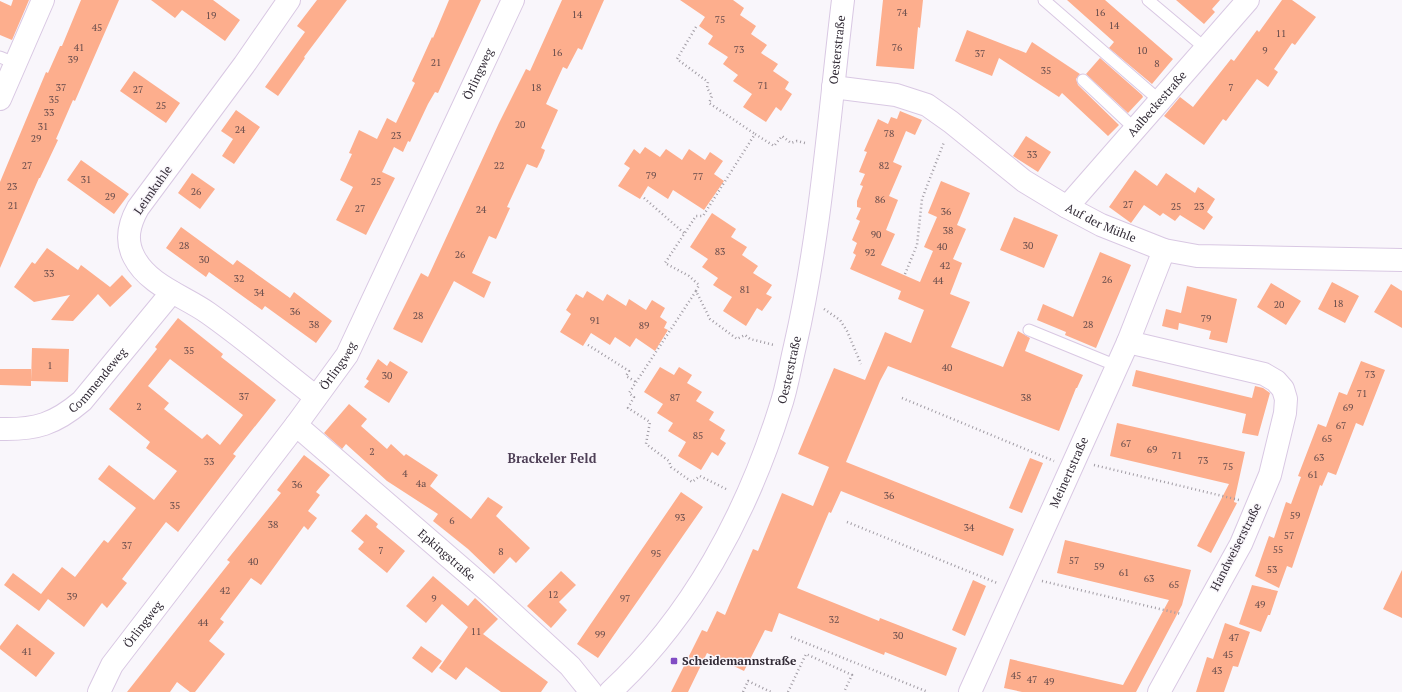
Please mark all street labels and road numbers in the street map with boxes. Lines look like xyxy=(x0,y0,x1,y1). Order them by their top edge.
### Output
street label: Oesterstraße xyxy=(826,14,848,85)
street label: Örlingweg xyxy=(459,45,497,102)
street label: Aalbeckestraße xyxy=(1124,68,1190,139)
street label: Leimkuhle xyxy=(130,162,175,217)
street label: Auf der Mühle xyxy=(1063,200,1138,245)
street label: Oesterstraße xyxy=(774,334,804,406)
street label: Örlingweg xyxy=(316,339,359,393)
street label: Commendeweg xyxy=(65,344,130,416)
street label: Meinertstraße xyxy=(1046,434,1091,510)
street label: Handweiserstraße xyxy=(1207,500,1264,593)
street label: Epkingstraße xyxy=(415,526,479,584)
street label: Örlingweg xyxy=(120,597,166,651)

